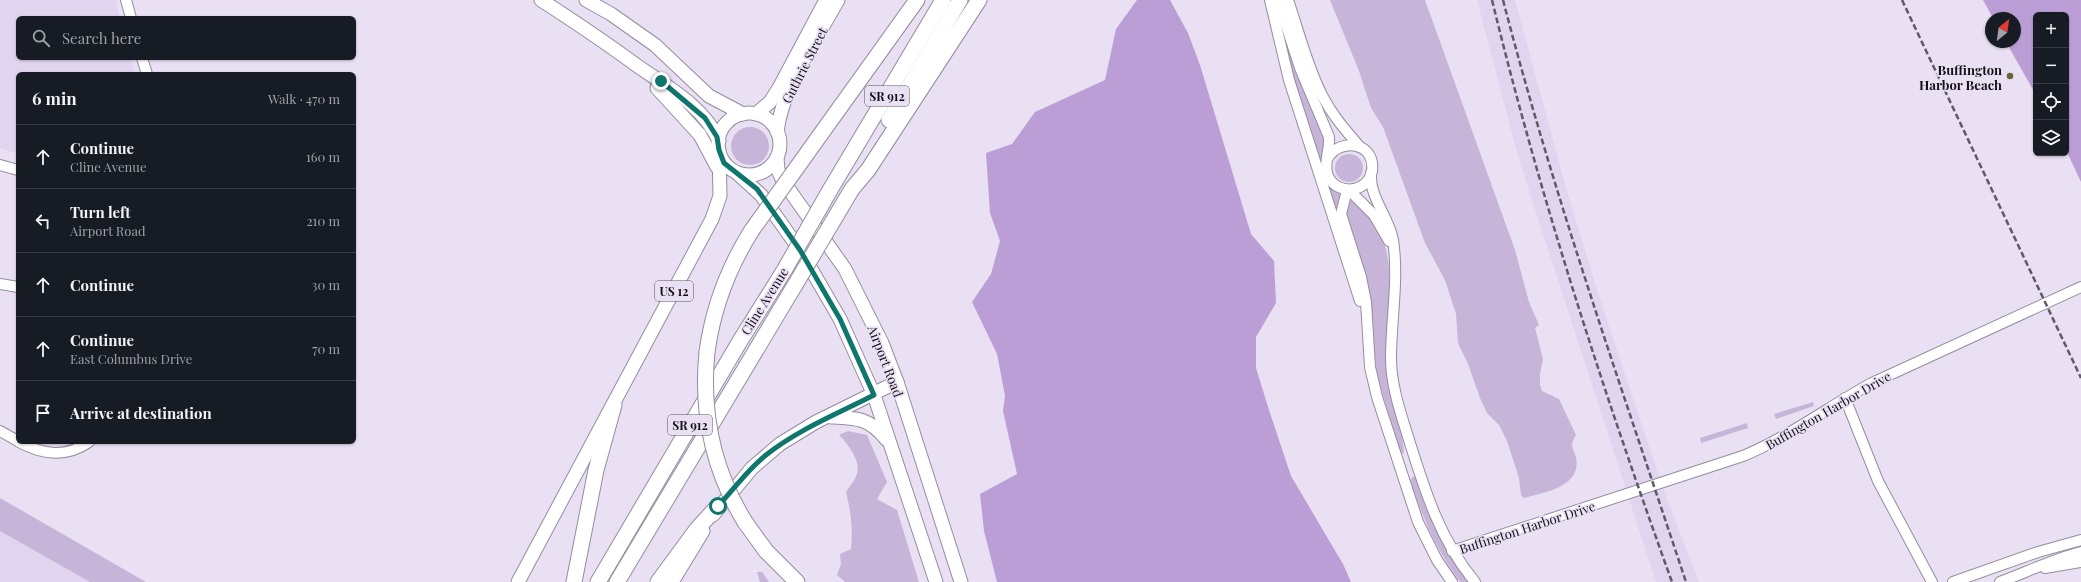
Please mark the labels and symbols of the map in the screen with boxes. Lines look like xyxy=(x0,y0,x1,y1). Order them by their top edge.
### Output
north arrow xyxy=(1985,12,2021,48)
street label: Guthrie Street xyxy=(778,24,831,106)
place label: Buffington Harbor Beach xyxy=(1919,61,2002,93)
marker: Buffington Harbor Beach xyxy=(2005,71,2015,81)
route end xyxy=(652,72,670,90)
road number: SR 912 xyxy=(865,86,909,106)
street label: Cline Avenue xyxy=(737,264,792,338)
road number: US 12 xyxy=(655,281,693,301)
street label: Airport Road xyxy=(864,322,908,400)
street label: Buffington Harbor Drive xyxy=(1762,367,1894,453)
road number: SR 912 xyxy=(668,415,712,435)
route start xyxy=(709,497,727,515)
street label: Buffington Harbor Drive xyxy=(1457,497,1597,557)

